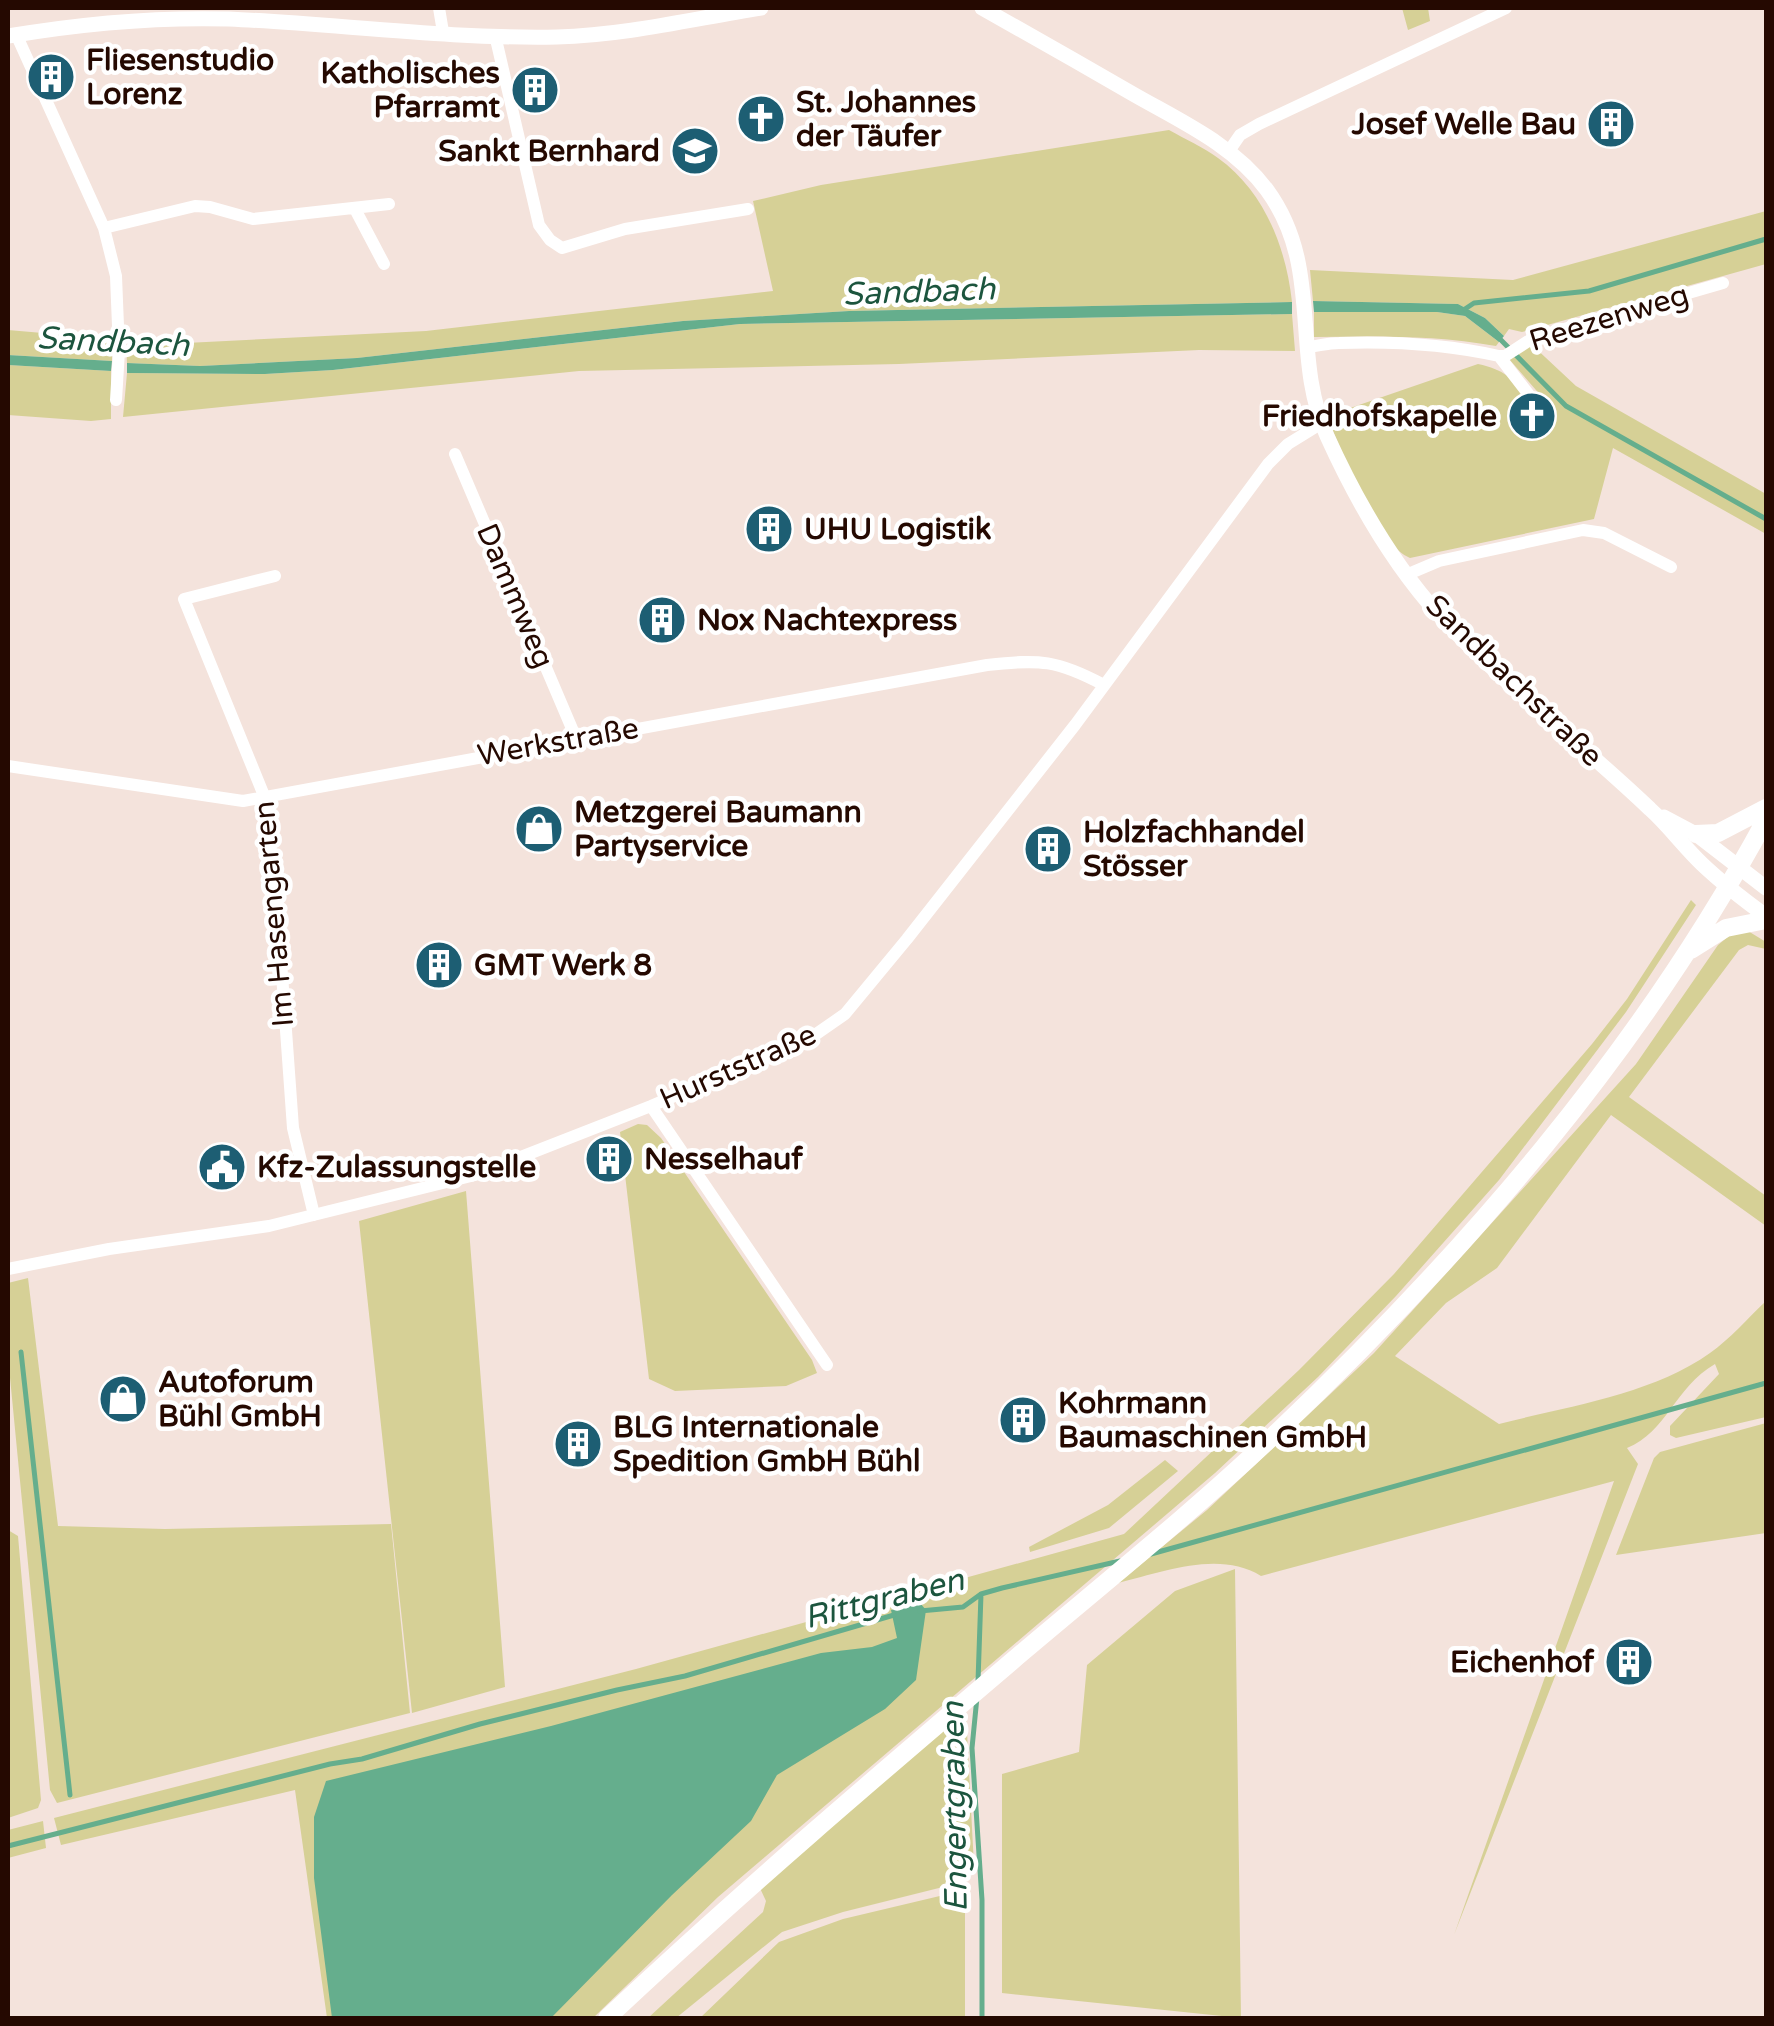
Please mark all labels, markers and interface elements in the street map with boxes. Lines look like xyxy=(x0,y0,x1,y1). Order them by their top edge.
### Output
place label: Fliesenstudio Lorenz xyxy=(86,42,274,113)
building icon: Fliesenstudio Lorenz xyxy=(25,51,77,103)
place label: Katholisches Pfarramt xyxy=(320,55,501,126)
building icon: Katholisches Pfarramt xyxy=(509,64,561,116)
place label: St. Johannes der Täufer xyxy=(796,84,976,155)
church icon: St. Johannes der Täufer xyxy=(735,93,787,145)
building icon: Josef Welle Bau xyxy=(1585,98,1637,150)
place label: Josef Welle Bau xyxy=(1351,106,1576,143)
school or university icon: Sankt Bernhard xyxy=(669,125,721,177)
place label: Sankt Bernhard xyxy=(438,133,660,170)
water label: Sandbach xyxy=(842,270,997,314)
street label: Reezenweg xyxy=(1525,276,1693,360)
water label: Sandbach xyxy=(36,319,191,365)
church icon: Friedhofskapelle xyxy=(1506,390,1558,442)
place label: Friedhofskapelle xyxy=(1262,398,1497,435)
building icon: UHU Logistik xyxy=(743,503,795,555)
place label: UHU Logistik xyxy=(804,511,991,548)
street label: Dammweg xyxy=(468,518,562,674)
street label: Sandbachstraße xyxy=(1418,587,1610,775)
building icon: Nox Nachtexpress xyxy=(636,594,688,646)
place label: Nox Nachtexpress xyxy=(697,602,957,639)
street label: Werkstraße xyxy=(475,710,641,774)
place label: Metzgerei Baumann Partyservice xyxy=(574,794,862,865)
street label: Im Hasengarten xyxy=(246,800,302,1028)
shop icon: Metzgerei Baumann Partyservice xyxy=(513,803,565,855)
place label: Holzfachhandel Stösser xyxy=(1083,814,1305,885)
building icon: Holzfachhandel Stösser xyxy=(1022,823,1074,875)
building icon: GMT Werk 8 xyxy=(413,939,465,991)
place label: GMT Werk 8 xyxy=(474,947,652,984)
street label: Hurststraße xyxy=(654,1016,822,1118)
building icon: Nesselhauf xyxy=(583,1133,635,1185)
public building icon: Kfz-Zulassungstelle xyxy=(196,1141,248,1193)
place label: Nesselhauf xyxy=(644,1141,803,1178)
place label: Kfz-Zulassungstelle xyxy=(257,1149,536,1186)
place label: Autoforum Bühl GmbH xyxy=(158,1364,322,1435)
shop icon: Autoforum Bühl GmbH xyxy=(97,1373,149,1425)
place label: Kohrmann Baumaschinen GmbH xyxy=(1058,1385,1367,1456)
building icon: Kohrmann Baumaschinen GmbH xyxy=(997,1394,1049,1446)
place label: BLG Internationale Spedition GmbH Bühl xyxy=(613,1409,921,1480)
building icon: BLG Internationale Spedition GmbH Bühl xyxy=(552,1418,604,1470)
water label: Rittgraben xyxy=(800,1560,969,1637)
building icon: Eichenhof xyxy=(1603,1636,1655,1688)
place label: Eichenhof xyxy=(1450,1644,1595,1681)
water label: Engertgraben xyxy=(934,1700,976,1913)

